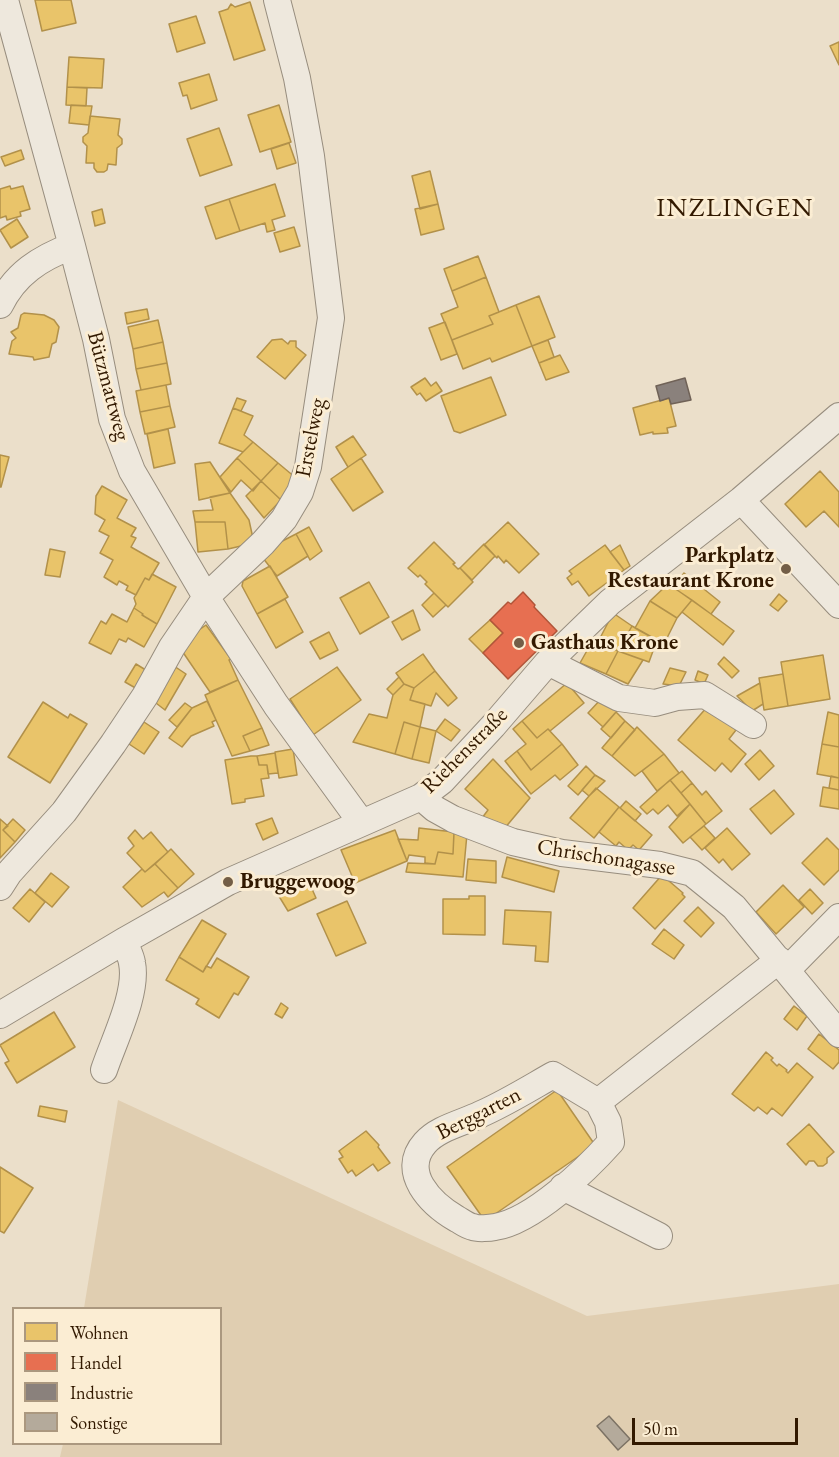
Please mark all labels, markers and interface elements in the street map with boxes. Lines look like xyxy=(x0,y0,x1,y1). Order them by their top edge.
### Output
district label: INZLINGEN xyxy=(656,193,814,225)
street label: Bützmattweg xyxy=(81,328,135,444)
street label: Erstelweg xyxy=(290,396,332,480)
place label: Parkplatz Restaurant Krone xyxy=(608,543,774,594)
marker: Parkplatz Restaurant Krone xyxy=(779,562,793,576)
place label: Gasthaus Krone xyxy=(531,630,678,656)
marker: Gasthaus Krone xyxy=(512,636,526,650)
street label: Riehenstraße xyxy=(416,702,514,800)
street label: Chrischonagasse xyxy=(535,834,677,882)
place label: Bruggewoog xyxy=(240,869,355,895)
marker: Bruggewoog xyxy=(221,875,235,889)
street label: Berggarten xyxy=(432,1082,526,1146)
legend xyxy=(12,1307,222,1445)
text: Wohnen xyxy=(70,1321,129,1344)
text: Handel xyxy=(70,1351,122,1374)
text: Industrie xyxy=(70,1381,133,1404)
scale bar xyxy=(635,1406,802,1444)
text: Sonstige xyxy=(70,1411,128,1434)
text: 50 m xyxy=(643,1417,678,1440)

